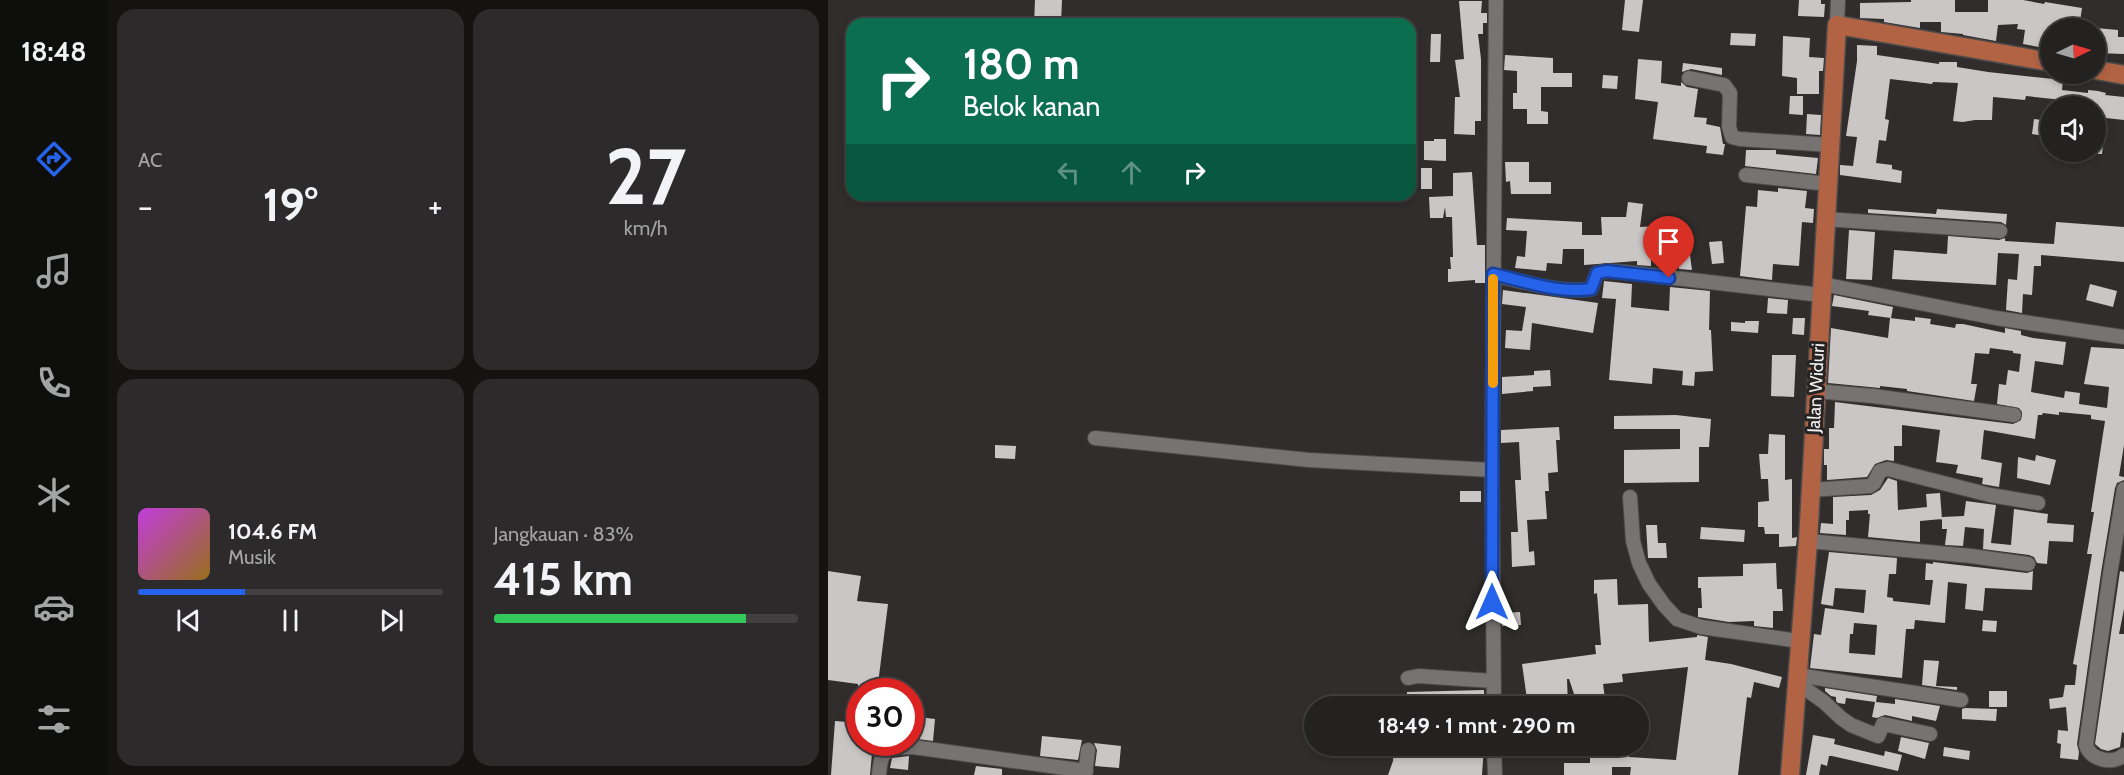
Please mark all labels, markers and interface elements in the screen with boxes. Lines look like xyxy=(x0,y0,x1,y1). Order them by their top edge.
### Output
north arrow xyxy=(2040,18,2106,84)
map controls xyxy=(2040,18,2106,162)
text: 18:48 xyxy=(21,35,87,68)
text: 180 m xyxy=(963,38,1079,90)
icon: right xyxy=(864,42,942,120)
text: Belok kanan xyxy=(963,90,1100,123)
button: sound xyxy=(2040,96,2106,162)
text: 27 xyxy=(605,129,686,224)
icon: directions xyxy=(33,138,75,180)
text: AC xyxy=(138,148,162,172)
icon: left xyxy=(1052,156,1085,189)
icon: ahead xyxy=(1115,156,1148,189)
icon: right xyxy=(1178,156,1211,189)
text: 19° xyxy=(263,178,318,232)
text: − xyxy=(138,186,153,226)
text: + xyxy=(428,186,443,226)
text: km/h xyxy=(624,216,668,240)
pin xyxy=(1643,216,1694,278)
icon: arrive xyxy=(1652,225,1685,258)
icon: music xyxy=(33,250,75,292)
street label: Jalan Widuri xyxy=(1803,343,1829,434)
icon: phone xyxy=(33,362,75,404)
icon: climate xyxy=(33,474,75,516)
text: 104.6 FM xyxy=(228,518,317,545)
text: Jangkauan · 83% xyxy=(494,522,634,546)
text: Musik xyxy=(228,545,276,569)
text: 415 km xyxy=(494,552,633,606)
position arrow xyxy=(1460,570,1524,634)
icon: car xyxy=(33,586,75,628)
icon: previous xyxy=(172,604,205,637)
icon: pause xyxy=(274,604,307,637)
icon: next xyxy=(375,604,408,637)
speed limit sign: 30 xyxy=(846,678,924,756)
icon: filters xyxy=(33,698,75,740)
text: 18:49 · 1 mnt · 290 m xyxy=(1378,712,1575,739)

